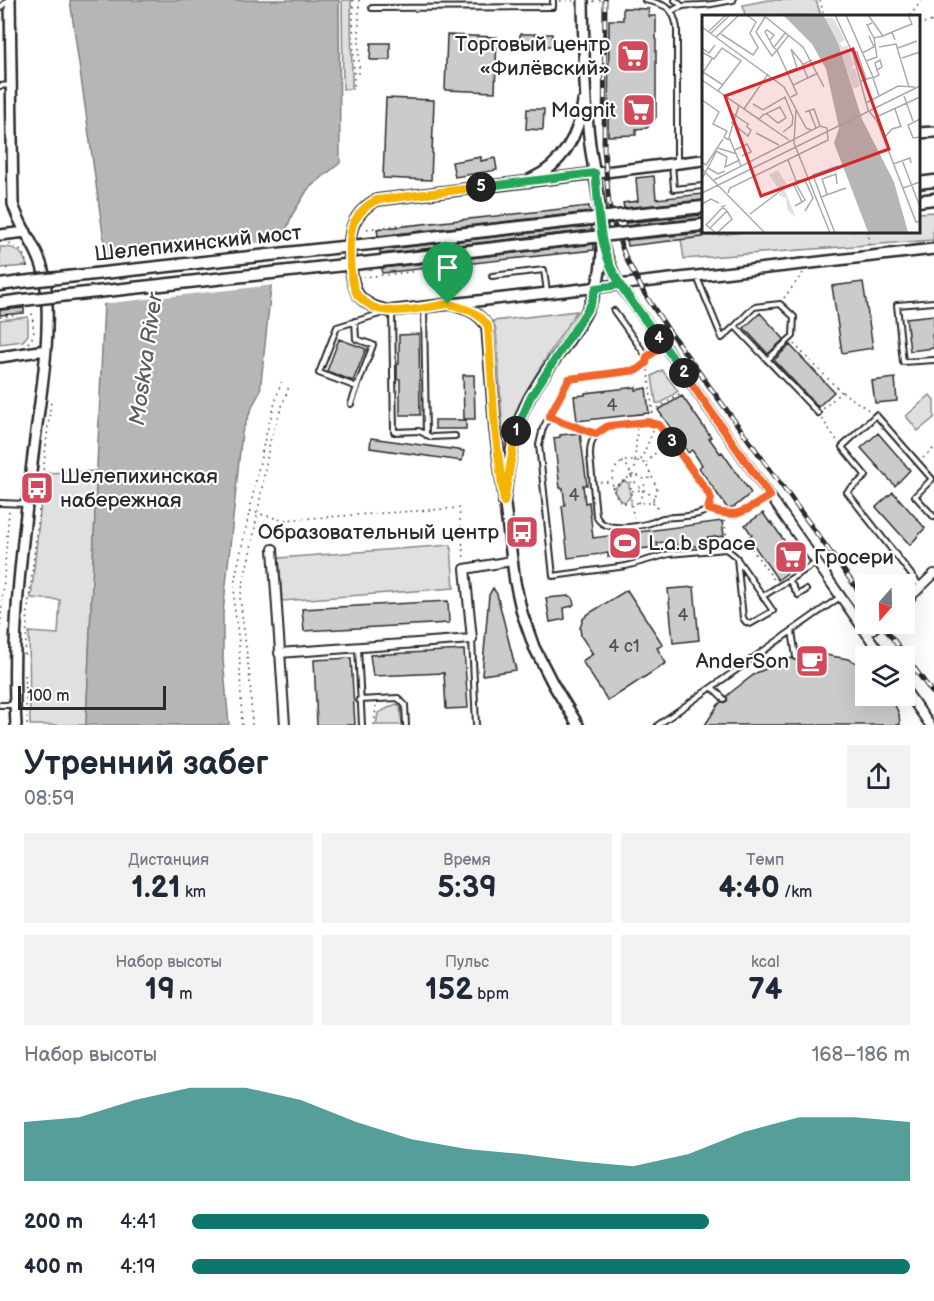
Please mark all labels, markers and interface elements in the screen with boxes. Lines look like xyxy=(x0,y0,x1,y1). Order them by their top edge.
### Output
inset map xyxy=(702,15,919,232)
place label: Торговый центр «Филёвский» xyxy=(455,32,610,81)
supermarket icon: Торговый центр «Филёвский» xyxy=(615,38,651,74)
supermarket icon: Magnit xyxy=(621,92,657,128)
place label: Magnit xyxy=(551,98,617,123)
pin: 5 xyxy=(466,172,496,202)
text: 5 xyxy=(476,177,486,196)
street label: Шелепихинский мост xyxy=(93,220,303,267)
pin xyxy=(422,242,473,304)
icon: arrive xyxy=(431,251,464,284)
water label: Moskva River xyxy=(124,289,169,427)
pin: 4 xyxy=(644,324,674,354)
text: 4 xyxy=(654,329,664,348)
pin: 2 xyxy=(669,358,699,388)
text: 2 xyxy=(679,363,689,382)
house number: 4 xyxy=(607,395,618,416)
pin: 1 xyxy=(501,416,531,446)
text: 1 xyxy=(513,421,519,440)
pin: 3 xyxy=(657,427,687,457)
text: 3 xyxy=(667,432,677,451)
place label: Шелепихинская набережная xyxy=(60,464,218,513)
bus stop icon: Шелепихинская набережная xyxy=(19,470,55,506)
house number: 4 xyxy=(569,485,580,506)
bus stop icon: Образовательный центр xyxy=(504,514,540,550)
place label: Образовательный центр xyxy=(258,520,499,545)
sports icon: L.a.b space xyxy=(607,525,643,561)
place label: L.a.b space xyxy=(648,531,756,556)
supermarket icon: Гросери xyxy=(773,539,809,575)
place label: Гросери xyxy=(814,545,894,570)
north arrow xyxy=(855,574,915,634)
map controls xyxy=(855,574,915,706)
house number: 4 xyxy=(678,605,689,626)
house number: 4 с1 xyxy=(608,636,640,657)
cafe icon: AnderSon xyxy=(794,643,830,679)
button: layers xyxy=(855,646,915,706)
place label: AnderSon xyxy=(696,649,789,674)
scale bar xyxy=(18,683,166,710)
text: 100 m xyxy=(27,687,70,706)
text: Утренний забег xyxy=(24,744,269,784)
button: share xyxy=(847,745,910,808)
text: 08:59 xyxy=(24,787,74,811)
text: Дистанция xyxy=(128,851,209,870)
text: Время xyxy=(443,851,491,870)
text: Темп xyxy=(746,851,784,870)
text: 1.21 xyxy=(131,870,181,906)
text: 5:39 xyxy=(437,870,497,906)
text: 4:40 xyxy=(718,870,780,906)
text: km xyxy=(181,883,206,902)
text: /km xyxy=(780,883,812,902)
text: Набор высоты xyxy=(115,953,222,972)
text: Пульс xyxy=(445,953,489,972)
text: kcal xyxy=(751,953,780,972)
text: 19 xyxy=(145,972,175,1008)
text: 152 xyxy=(425,972,473,1008)
text: 74 xyxy=(748,972,782,1008)
text: m xyxy=(175,985,193,1004)
text: bpm xyxy=(473,985,509,1004)
text: Набор высоты xyxy=(24,1043,157,1067)
text: 168–186 m xyxy=(812,1043,910,1067)
text: 200 m xyxy=(24,1210,83,1234)
text: 4:41 xyxy=(120,1210,156,1234)
text: 400 m xyxy=(24,1255,83,1279)
text: 4:19 xyxy=(120,1255,156,1279)

